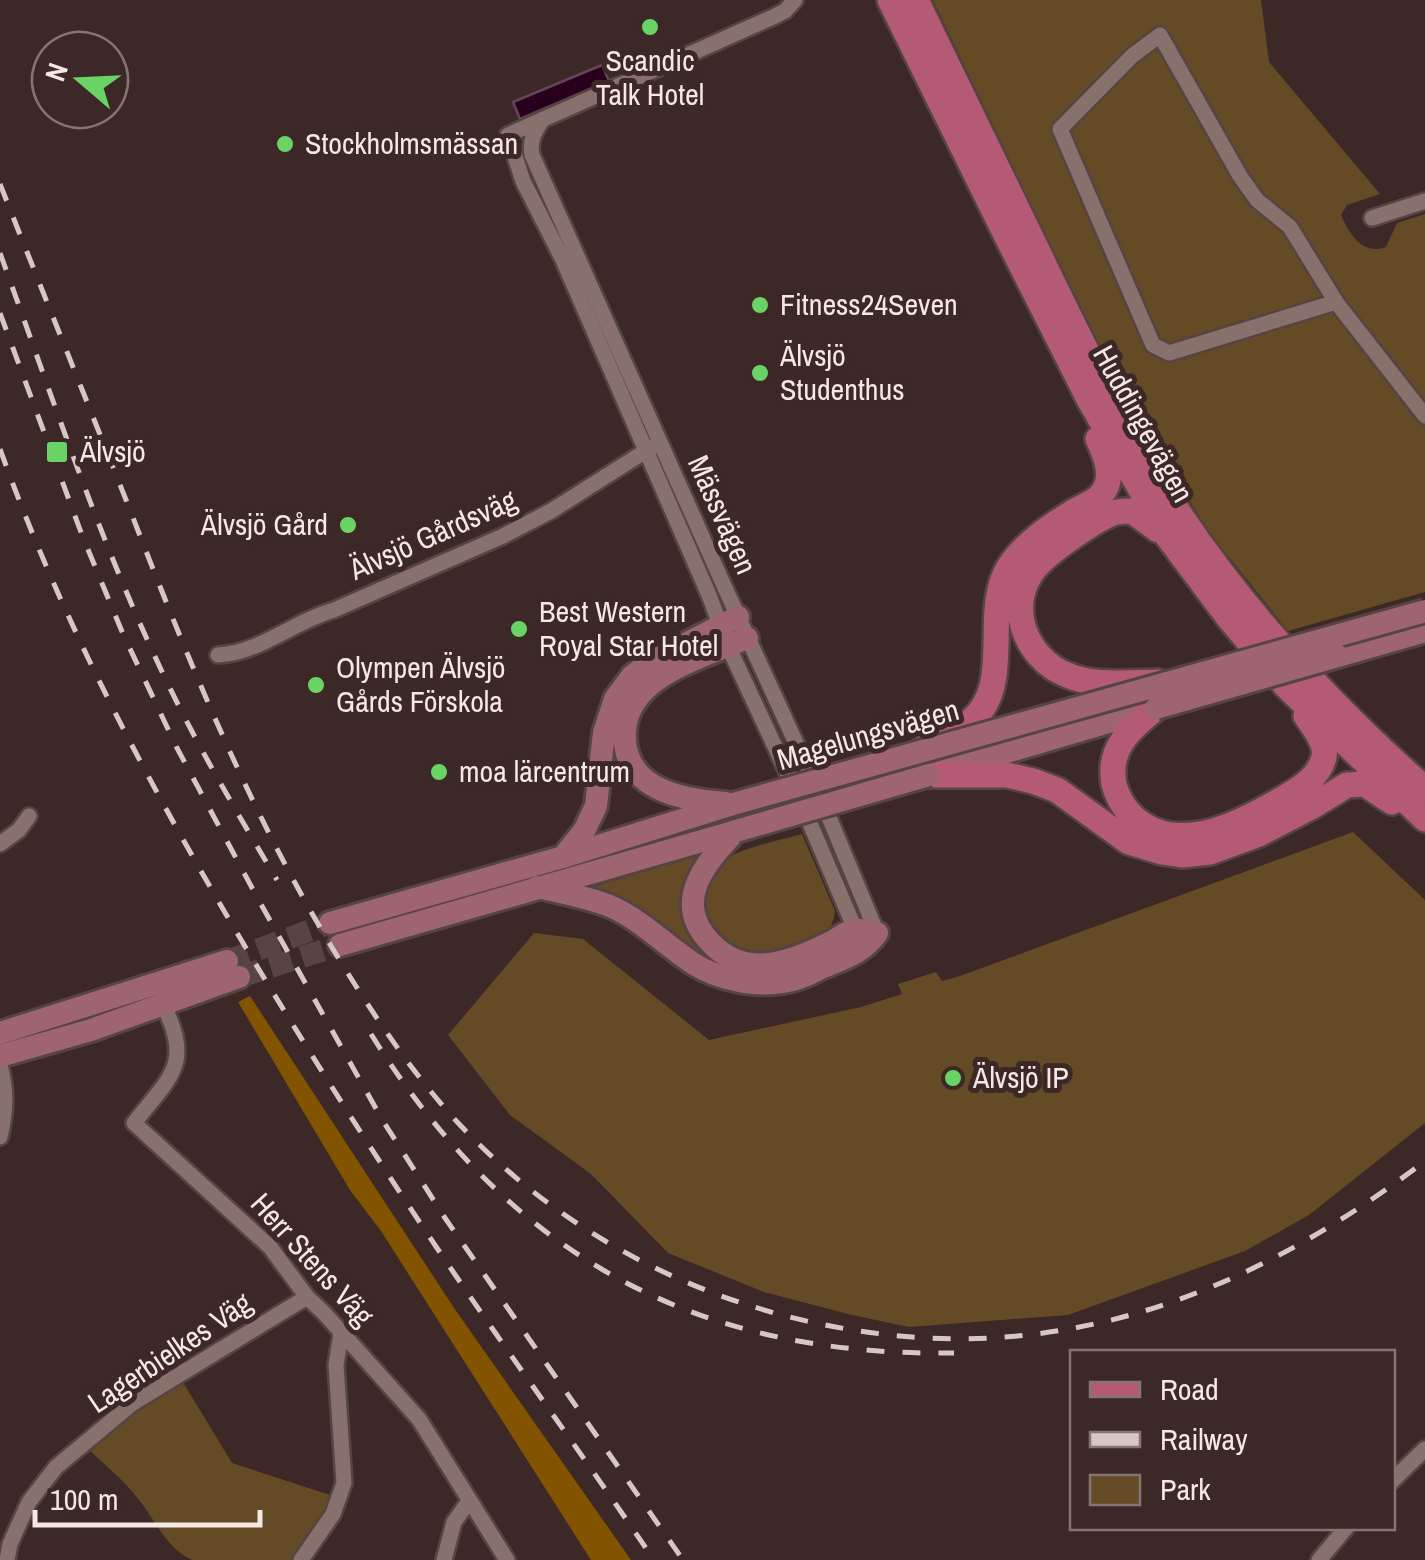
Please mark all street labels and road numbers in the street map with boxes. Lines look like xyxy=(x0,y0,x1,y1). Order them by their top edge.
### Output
street label: Huddingevägen xyxy=(1084,338,1203,509)
street label: Mässvägen xyxy=(679,449,767,580)
street label: Älvsjö Gårdsväg xyxy=(342,479,523,589)
street label: Magelungsvägen xyxy=(772,689,963,779)
street label: Herr Stens Väg xyxy=(242,1184,383,1335)
street label: Lagerbielkes Väg xyxy=(80,1282,260,1422)

